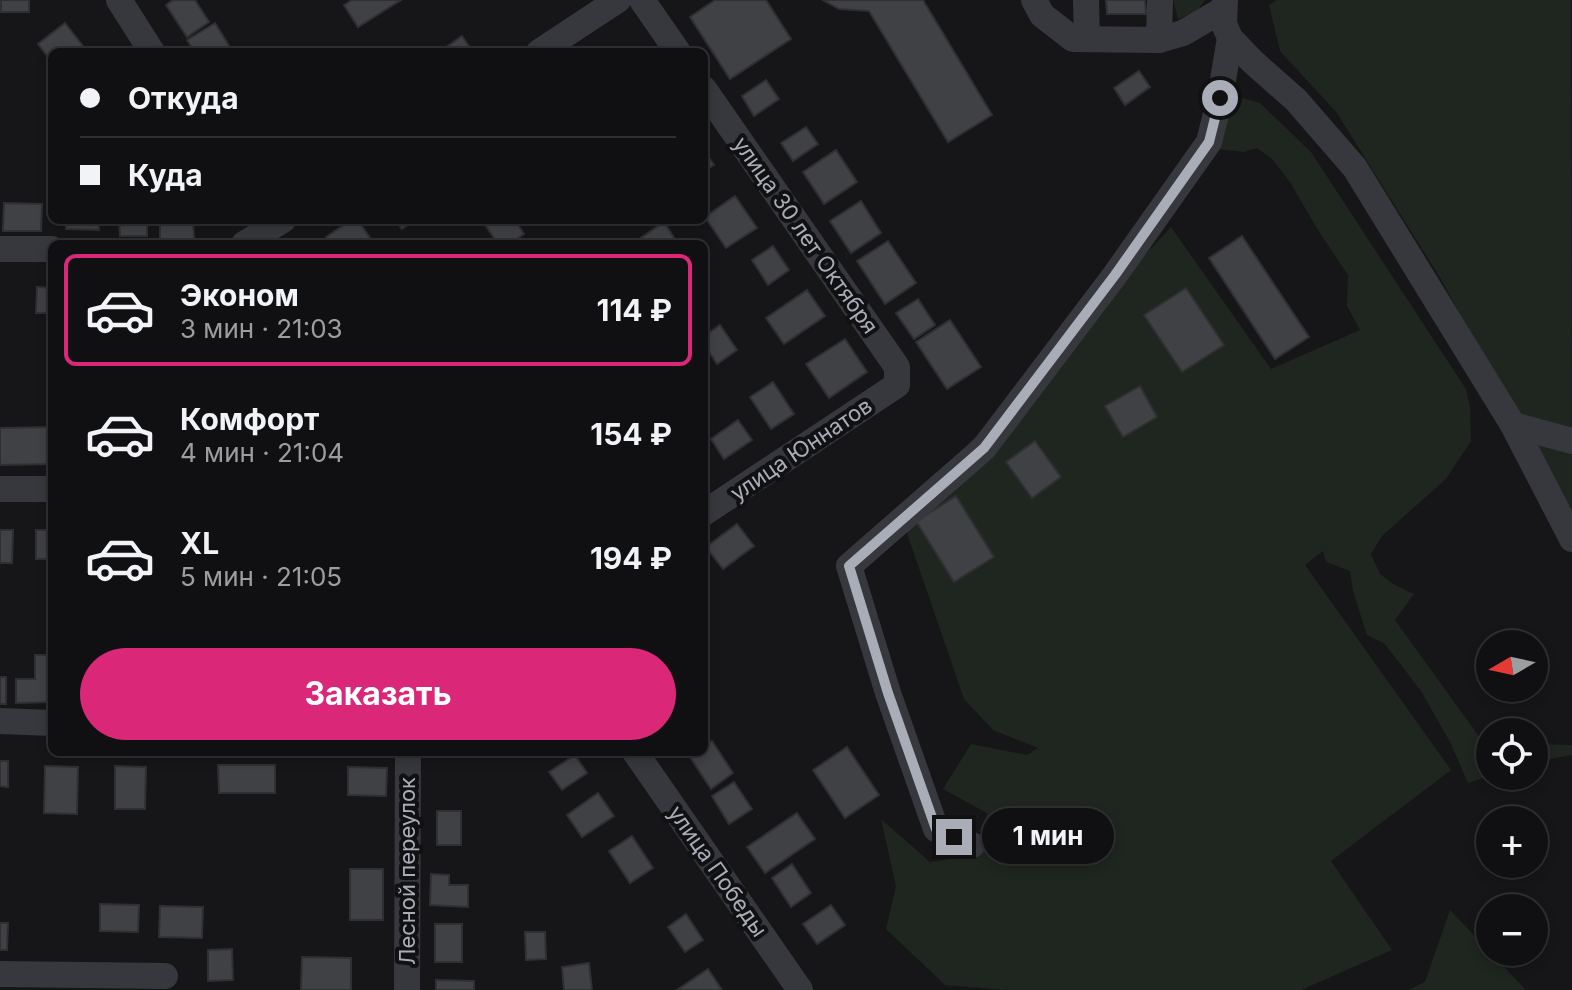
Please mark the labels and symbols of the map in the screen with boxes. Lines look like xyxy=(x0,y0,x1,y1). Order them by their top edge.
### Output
route start xyxy=(1202,80,1238,116)
street label: улица 30 лет Октября xyxy=(728,132,884,338)
street label: улица Юннатов xyxy=(725,392,877,506)
north arrow xyxy=(1476,630,1548,702)
street label: Лесной переулок xyxy=(394,777,420,965)
street label: улица Победы xyxy=(663,800,773,942)
callout: 1 мин xyxy=(982,809,1114,865)
route end xyxy=(936,819,972,855)

